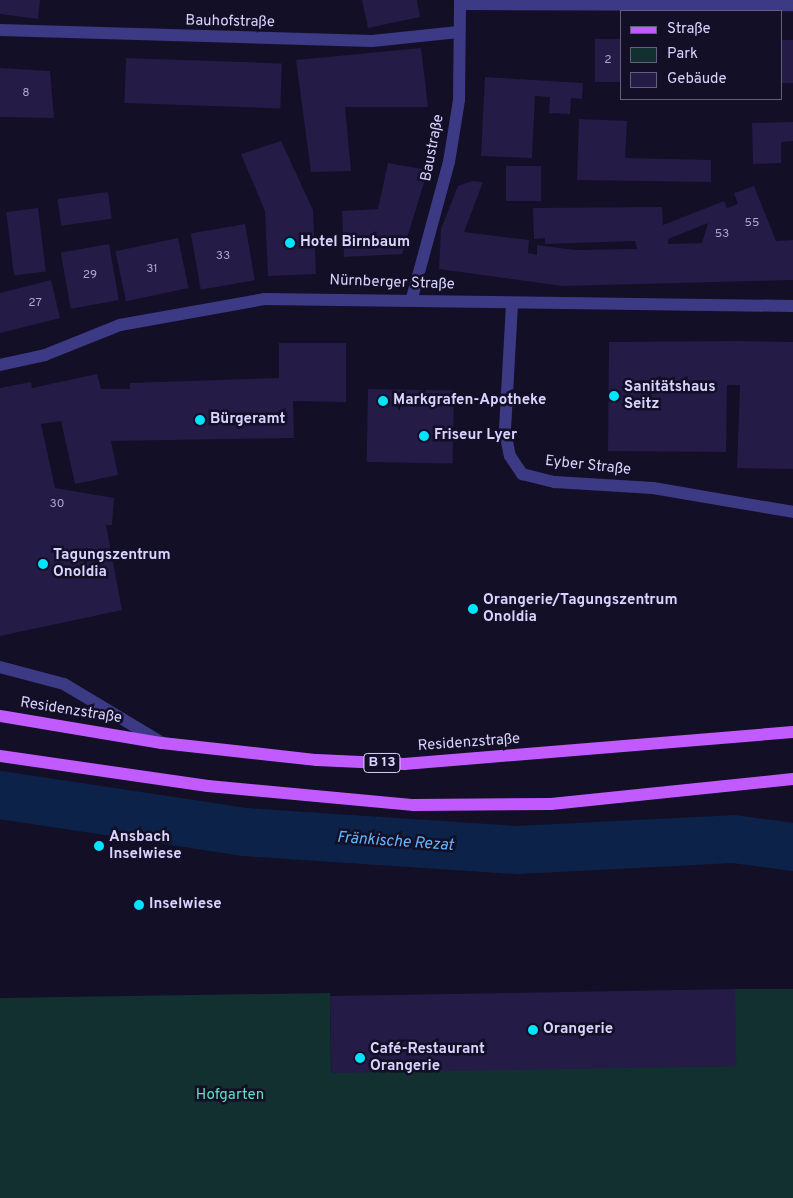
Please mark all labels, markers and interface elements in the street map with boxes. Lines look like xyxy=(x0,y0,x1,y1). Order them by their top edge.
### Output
legend xyxy=(620,10,783,100)
street label: Bauhofstraße xyxy=(185,12,275,32)
text: Straße xyxy=(667,20,711,39)
text: Park xyxy=(667,45,698,64)
house number: 2 xyxy=(604,54,612,68)
text: Gebäude xyxy=(667,70,727,89)
house number: 8 xyxy=(22,87,30,101)
street label: Baustraße xyxy=(418,113,448,183)
house number: 55 xyxy=(745,217,759,231)
house number: 53 xyxy=(715,228,729,242)
place label: Hotel Birnbaum xyxy=(300,234,410,252)
marker: Hotel Birnbaum xyxy=(284,237,296,249)
house number: 33 xyxy=(216,250,230,264)
house number: 31 xyxy=(146,263,158,277)
house number: 29 xyxy=(83,269,97,283)
street label: Nürnberger Straße xyxy=(329,272,455,294)
house number: 27 xyxy=(28,297,42,311)
place label: Sanitätshaus Seitz xyxy=(624,378,716,413)
marker: Sanitätshaus Seitz xyxy=(608,390,620,402)
place label: Markgrafen-Apotheke xyxy=(393,392,546,410)
marker: Markgrafen-Apotheke xyxy=(377,395,389,407)
place label: Bürgeramt xyxy=(210,411,285,429)
marker: Bürgeramt xyxy=(194,414,206,426)
place label: Friseur Lyer xyxy=(434,427,517,445)
marker: Friseur Lyer xyxy=(418,430,430,442)
street label: Eyber Straße xyxy=(544,453,632,479)
house number: 30 xyxy=(50,498,64,512)
place label: Tagungszentrum Onoldia xyxy=(53,546,171,581)
marker: Tagungszentrum Onoldia xyxy=(37,558,49,570)
place label: Orangerie/Tagungszentrum Onoldia xyxy=(483,591,678,626)
marker: Orangerie/Tagungszentrum Onoldia xyxy=(467,603,479,615)
street label: Residenzstraße xyxy=(19,694,123,728)
street label: Residenzstraße xyxy=(417,730,521,756)
road number: B 13 xyxy=(363,751,401,774)
place label: Ansbach Inselwiese xyxy=(109,828,182,863)
water label: Fränkische Rezat xyxy=(336,828,454,856)
marker: Ansbach Inselwiese xyxy=(93,840,105,852)
place label: Inselwiese xyxy=(149,896,222,914)
marker: Inselwiese xyxy=(133,899,145,911)
place label: Orangerie xyxy=(543,1021,613,1039)
marker: Orangerie xyxy=(527,1024,539,1036)
place label: Café-Restaurant Orangerie xyxy=(370,1040,485,1075)
marker: Café-Restaurant Orangerie xyxy=(354,1052,366,1064)
park label: Hofgarten xyxy=(196,1087,264,1105)

